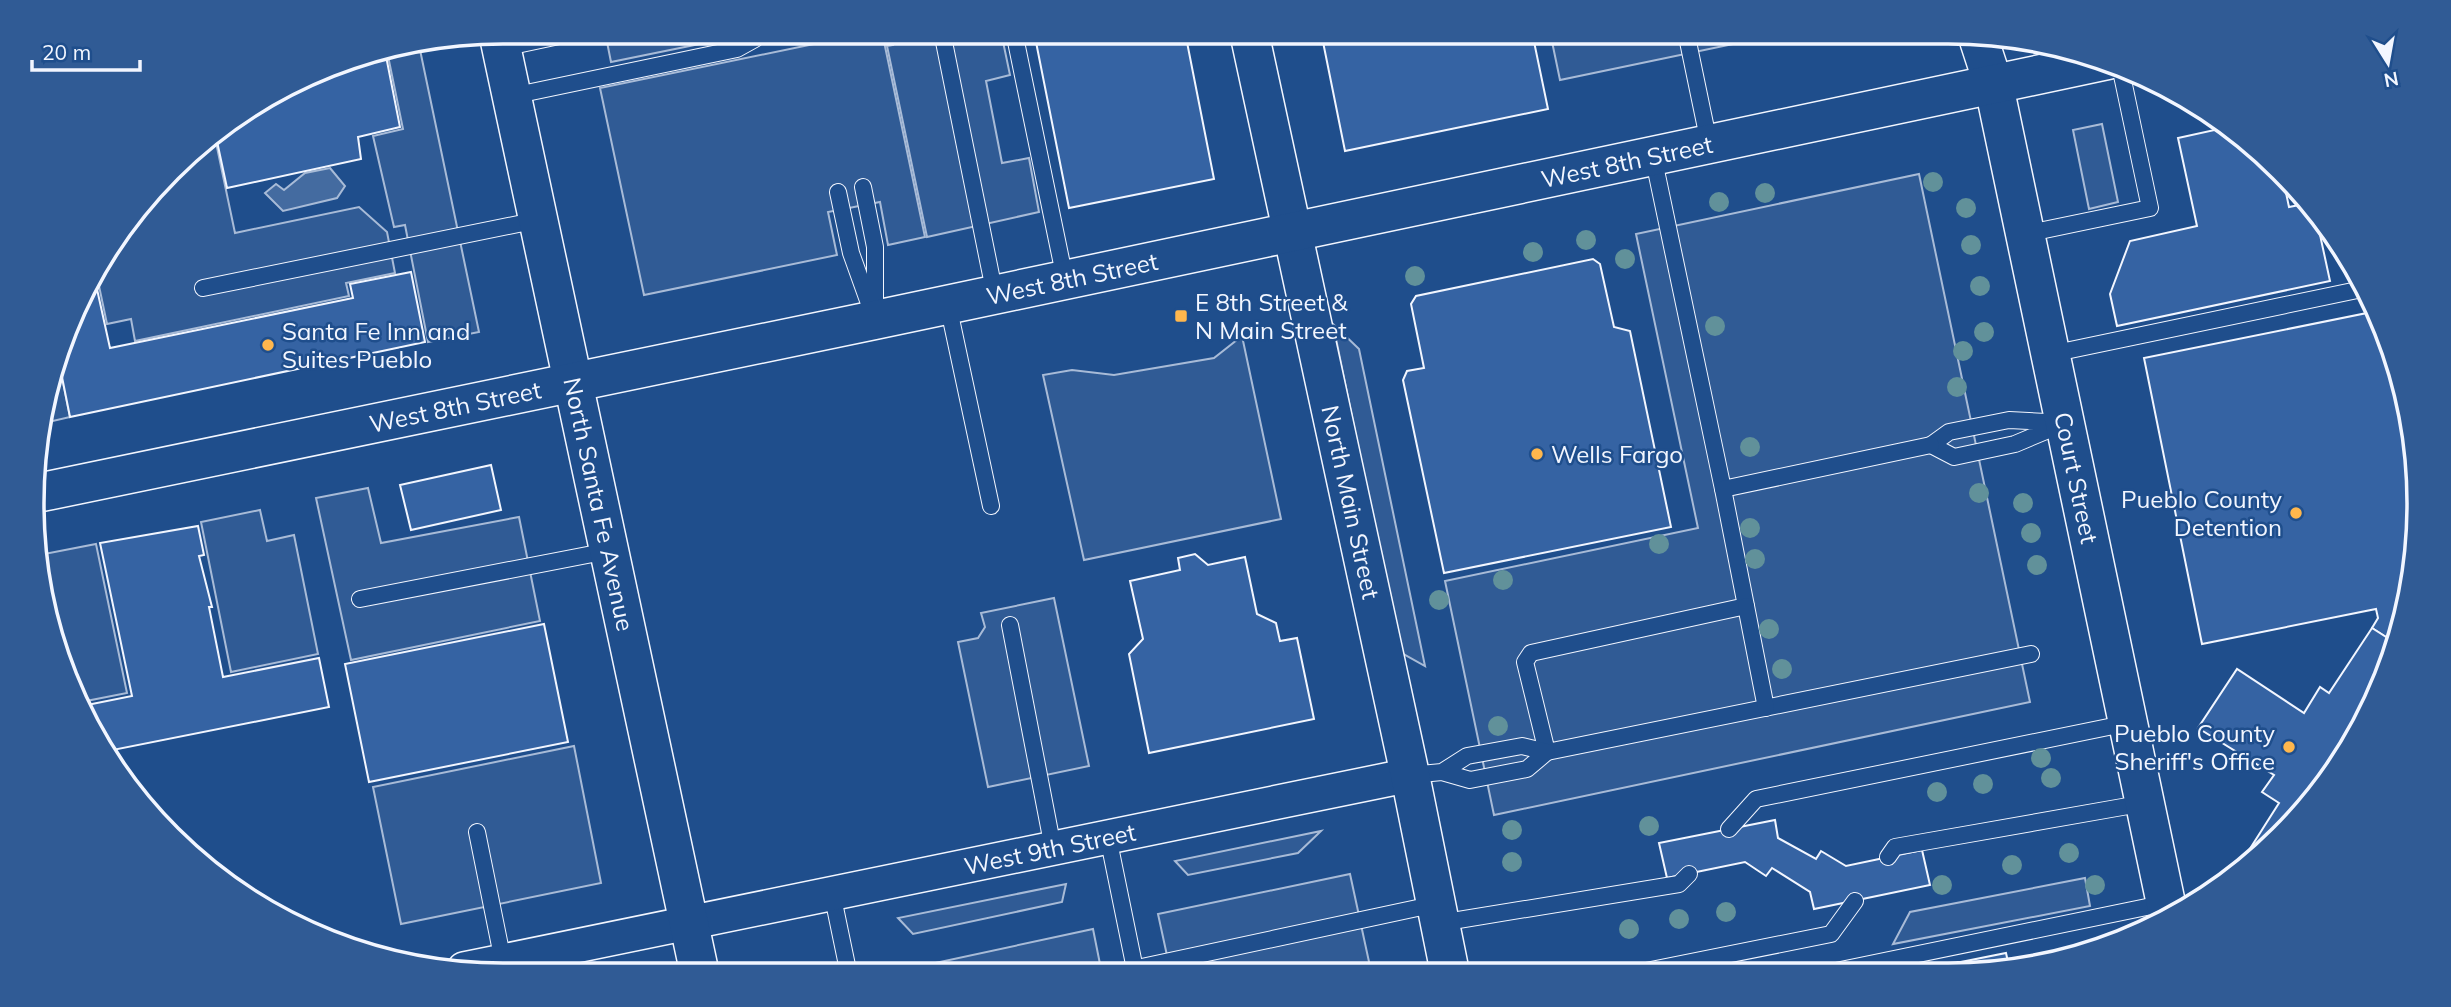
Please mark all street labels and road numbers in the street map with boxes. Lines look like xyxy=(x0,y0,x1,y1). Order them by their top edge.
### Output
street label: West 8th Street xyxy=(1538,129,1715,194)
street label: West 8th Street xyxy=(984,246,1160,311)
street label: West 8th Street xyxy=(367,374,544,439)
street label: North Santa Fe Avenue xyxy=(557,375,641,634)
street label: North Main Street xyxy=(1315,403,1386,602)
street label: Court Street xyxy=(2048,409,2105,546)
street label: West 9th Street xyxy=(961,817,1138,881)

